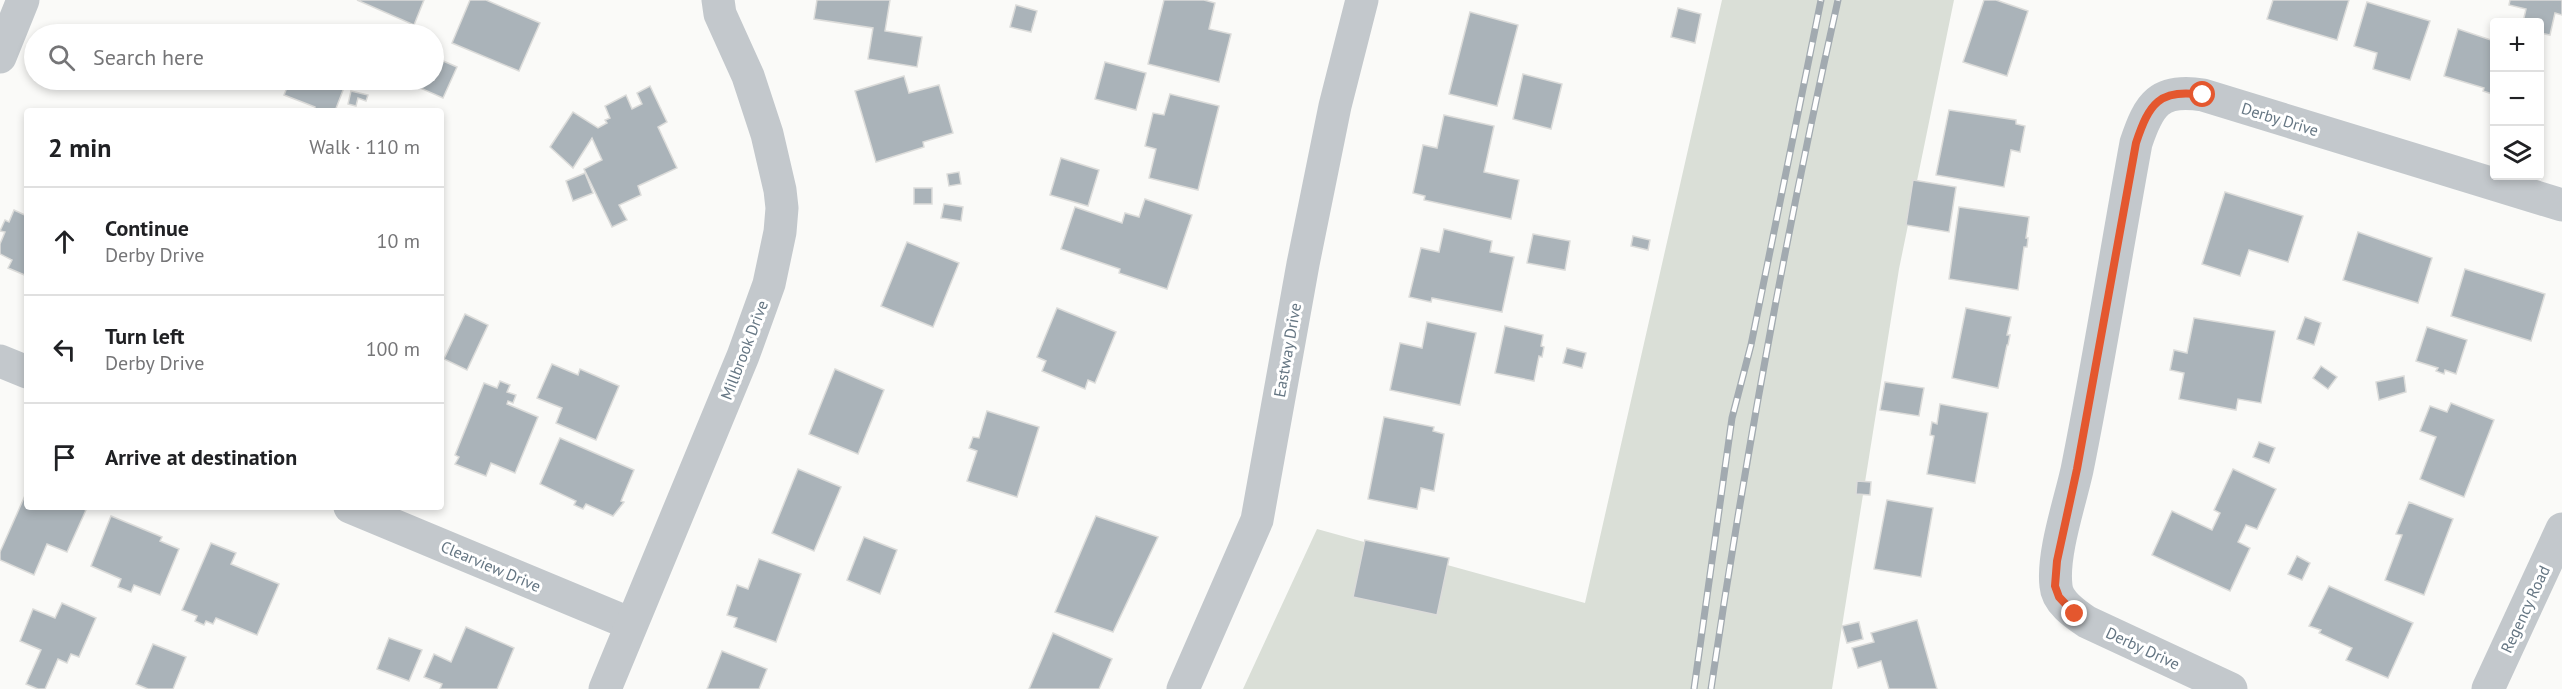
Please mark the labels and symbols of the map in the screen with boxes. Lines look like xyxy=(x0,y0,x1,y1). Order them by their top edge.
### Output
route start xyxy=(2189,81,2215,107)
street label: Derby Drive xyxy=(2239,98,2321,140)
street label: Millbrook Drive xyxy=(716,297,772,403)
street label: Eastway Drive xyxy=(1269,301,1305,399)
street label: Clearview Drive xyxy=(438,536,544,596)
street label: Regency Road xyxy=(2496,562,2554,656)
route end xyxy=(2061,600,2087,626)
street label: Derby Drive xyxy=(2103,622,2183,674)

